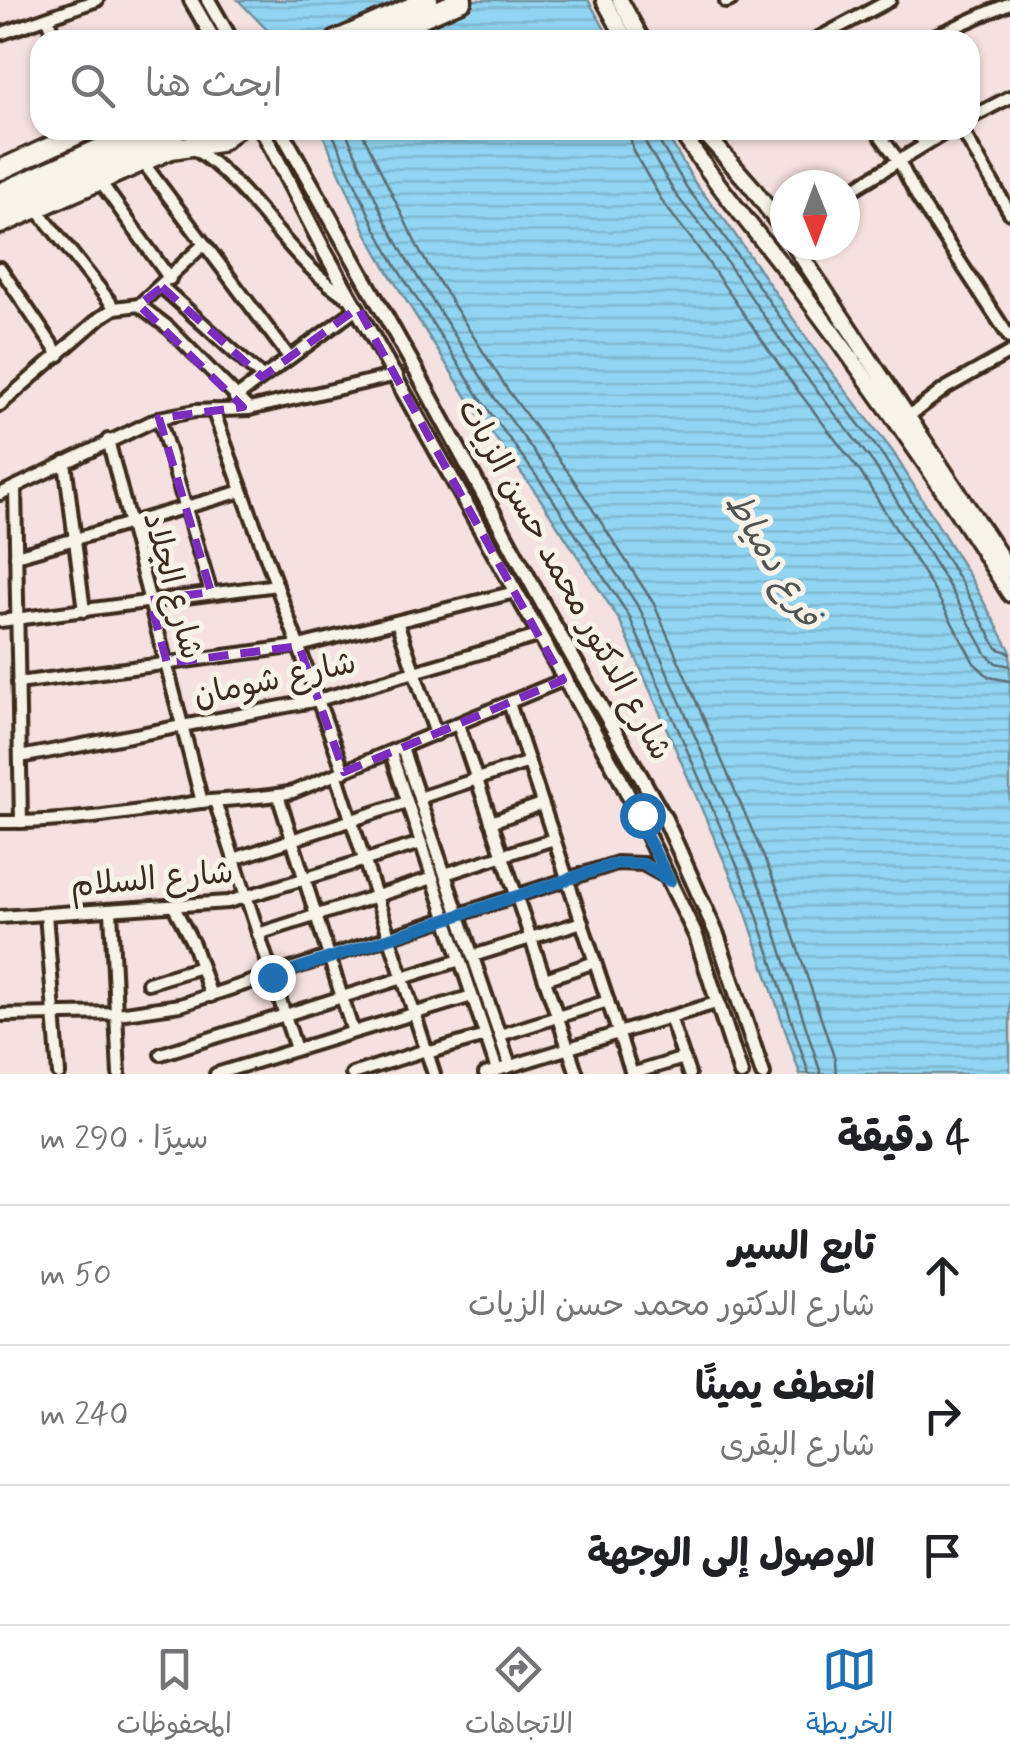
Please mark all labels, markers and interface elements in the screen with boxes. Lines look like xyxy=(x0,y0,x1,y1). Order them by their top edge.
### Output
search box xyxy=(30,30,980,140)
icon: search xyxy=(65,58,120,113)
text: ابحث هنا xyxy=(145,61,282,110)
north arrow xyxy=(770,170,860,260)
street label: شارع الدكتور محمد حسن الزيات xyxy=(447,392,681,768)
water label: فرع دمياط xyxy=(714,484,831,637)
street label: شارع الجلاد xyxy=(132,508,212,664)
street label: شارع شومان xyxy=(190,642,360,718)
route start xyxy=(620,793,666,839)
street label: شارع السلام xyxy=(69,852,235,909)
route end xyxy=(250,955,296,1001)
text: 4 دقيقة xyxy=(837,1112,970,1167)
text: سيرًا · 290 m xyxy=(40,1118,208,1160)
text: تابع السير xyxy=(729,1224,875,1273)
icon: ahead xyxy=(915,1248,970,1303)
text: 50 m xyxy=(40,1254,112,1296)
text: شارع الدكتور محمد حسن الزيات xyxy=(468,1285,875,1327)
text: انعطف يمينًا xyxy=(695,1364,875,1413)
icon: right xyxy=(915,1388,970,1443)
text: 240 m xyxy=(40,1394,128,1436)
text: شارع البقرى xyxy=(720,1425,875,1467)
icon: arrive xyxy=(915,1528,970,1583)
text: الوصول إلى الوجهة xyxy=(587,1531,875,1580)
tab: المحفوظات xyxy=(117,1642,232,1748)
tab: الاتجاهات xyxy=(465,1642,573,1748)
tab: الخريطة xyxy=(806,1642,893,1748)

